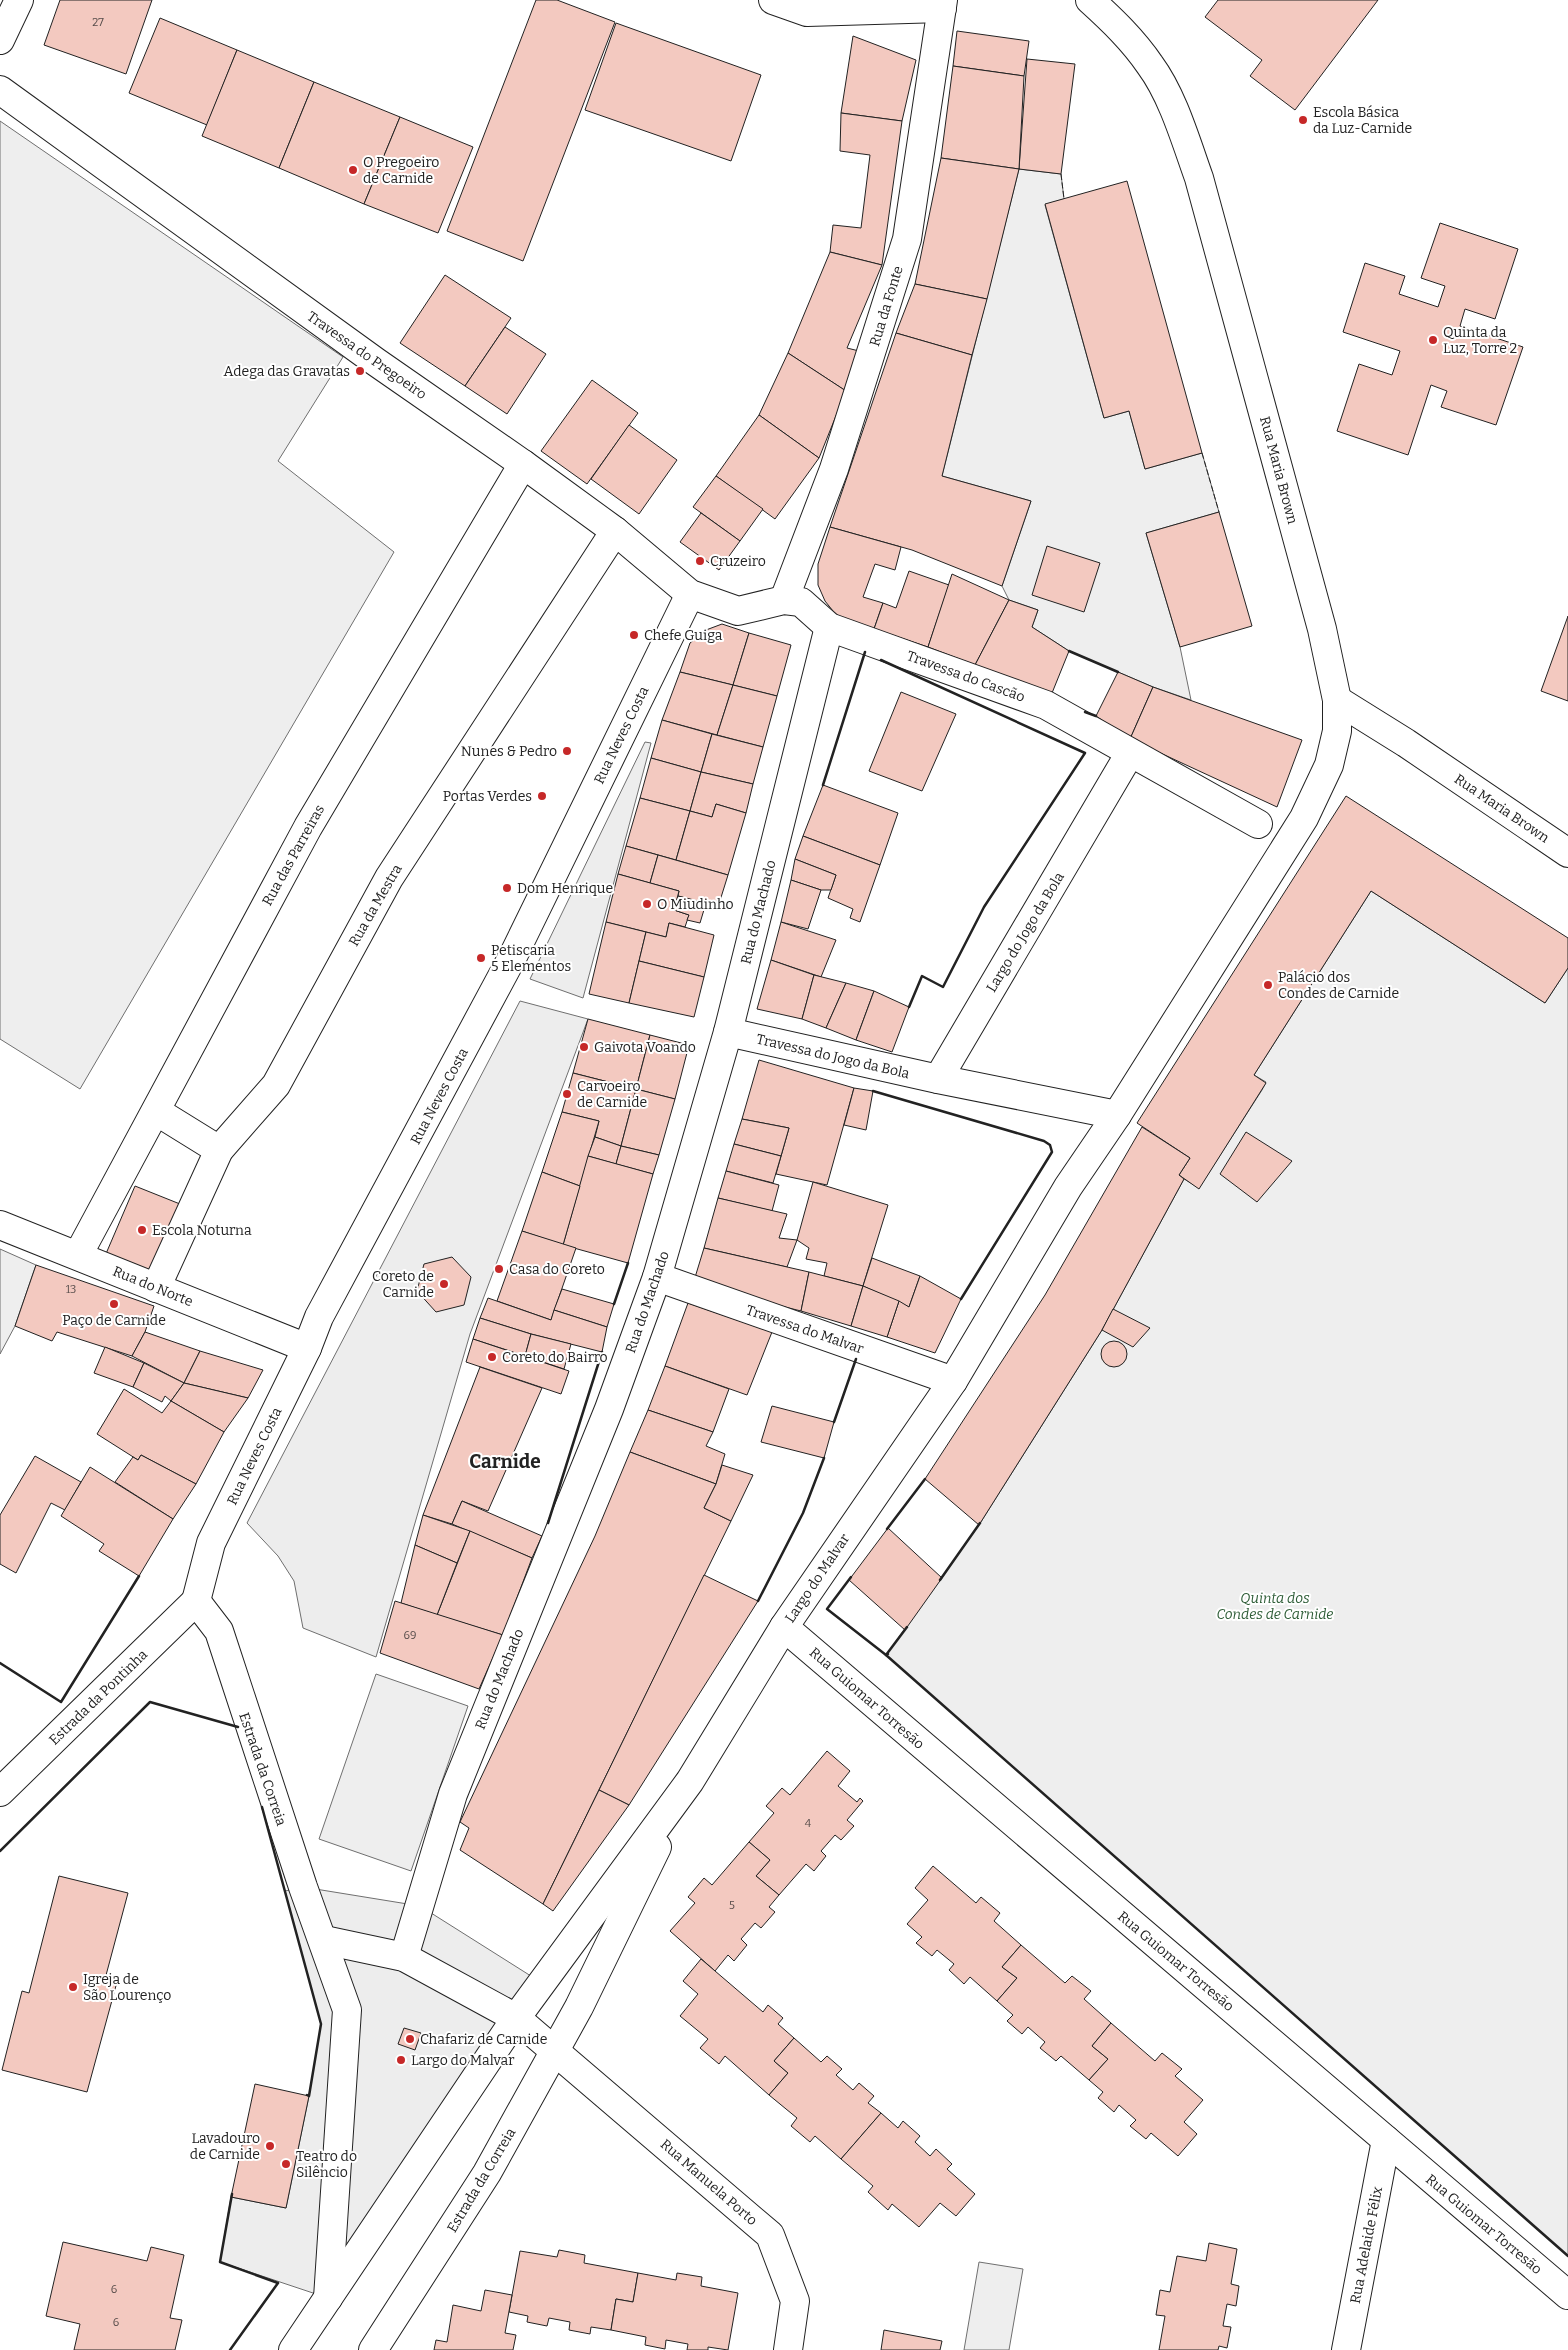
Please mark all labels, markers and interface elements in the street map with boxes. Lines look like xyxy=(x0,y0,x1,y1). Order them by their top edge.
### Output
house number: 27 xyxy=(92,16,104,29)
place label: Escola Básica da Luz-Carnide xyxy=(1313,104,1412,137)
marker: Escola Básica da Luz-Carnide xyxy=(1297,114,1309,126)
place label: O Pregoeiro de Carnide xyxy=(363,154,439,187)
marker: O Pregoeiro de Carnide xyxy=(347,164,359,176)
street label: Rua da Fonte xyxy=(866,264,907,348)
street label: Travessa do Pregoeiro xyxy=(304,308,430,403)
place label: Quinta da Luz, Torre 2 xyxy=(1443,324,1517,357)
marker: Quinta da Luz, Torre 2 xyxy=(1427,334,1439,346)
place label: Adega das Gravatas xyxy=(224,363,350,380)
marker: Adega das Gravatas xyxy=(354,365,366,377)
street label: Rua Maria Brown xyxy=(1256,414,1301,526)
place label: Cruzeiro xyxy=(710,553,766,570)
marker: Cruzeiro xyxy=(694,555,706,567)
place label: Chefe Guiga xyxy=(644,627,723,644)
marker: Chefe Guiga xyxy=(628,629,640,641)
street label: Travessa do Cascão xyxy=(904,647,1027,706)
street label: Rua Neves Costa xyxy=(590,683,653,787)
place label: Nunes & Pedro xyxy=(461,743,557,760)
marker: Nunes & Pedro xyxy=(561,745,573,757)
street label: Rua Maria Brown xyxy=(1451,770,1553,847)
place label: Portas Verdes xyxy=(443,788,532,805)
marker: Portas Verdes xyxy=(536,790,548,802)
street label: Rua das Parreiras xyxy=(259,802,328,909)
street label: Rua do Machado xyxy=(737,858,780,966)
street label: Rua da Mestra xyxy=(345,861,406,949)
street label: Largo do Jogo da Bola xyxy=(983,869,1068,995)
place label: Dom Henrique xyxy=(517,880,613,897)
marker: Dom Henrique xyxy=(501,882,513,894)
place label: O Miudinho xyxy=(657,896,734,913)
marker: O Miudinho xyxy=(641,898,653,910)
place label: Petiscaria 5 Elementos xyxy=(491,942,571,975)
marker: Petiscaria 5 Elementos xyxy=(475,952,487,964)
place label: Palácio dos Condes de Carnide xyxy=(1278,969,1399,1002)
marker: Palácio dos Condes de Carnide xyxy=(1262,979,1274,991)
street label: Travessa do Jogo da Bola xyxy=(755,1031,911,1082)
place label: Gaivota Voando xyxy=(594,1039,696,1056)
marker: Gaivota Voando xyxy=(578,1041,590,1053)
street label: Rua Neves Costa xyxy=(407,1045,472,1147)
place label: Carvoeiro de Carnide xyxy=(577,1078,647,1111)
marker: Carvoeiro de Carnide xyxy=(561,1088,573,1100)
place label: Escola Noturna xyxy=(152,1222,252,1239)
marker: Escola Noturna xyxy=(136,1224,148,1236)
street label: Rua do Machado xyxy=(622,1249,673,1355)
place label: Casa do Coreto xyxy=(509,1261,605,1278)
street label: Rua do Norte xyxy=(110,1263,195,1310)
marker: Casa do Coreto xyxy=(493,1263,505,1275)
place label: Coreto de Carnide xyxy=(372,1268,434,1301)
marker: Coreto de Carnide xyxy=(438,1278,450,1290)
house number: 13 xyxy=(66,1283,76,1296)
marker: Paço de Carnide xyxy=(108,1298,120,1310)
street label: Travessa do Malvar xyxy=(744,1301,866,1358)
place label: Paço de Carnide xyxy=(62,1312,166,1329)
place label: Coreto do Bairro xyxy=(502,1349,608,1366)
marker: Coreto do Bairro xyxy=(486,1351,498,1363)
street label: Rua Neves Costa xyxy=(223,1404,286,1508)
district label: Carnide xyxy=(469,1450,541,1473)
street label: Largo do Malvar xyxy=(781,1531,853,1626)
park label: Quinta dos Condes de Carnide xyxy=(1217,1590,1333,1623)
street label: Rua do Machado xyxy=(472,1626,527,1732)
house number: 69 xyxy=(404,1629,416,1642)
street label: Rua Guiomar Torresão xyxy=(806,1644,928,1753)
street label: Estrada da Pontinha xyxy=(46,1646,151,1749)
street label: Estrada da Correia xyxy=(235,1710,290,1828)
house number: 4 xyxy=(805,1817,812,1830)
house number: 5 xyxy=(729,1899,735,1912)
street label: Rua Guiomar Torresão xyxy=(1114,1908,1237,2015)
place label: Igreja de São Lourenço xyxy=(83,1971,171,2004)
marker: Igreja de São Lourenço xyxy=(67,1981,79,1993)
place label: Chafariz de Carnide xyxy=(420,2031,547,2048)
marker: Chafariz de Carnide xyxy=(404,2033,416,2045)
place label: Largo do Malvar xyxy=(411,2052,514,2069)
marker: Largo do Malvar xyxy=(395,2054,407,2066)
street label: Estrada da Correia xyxy=(444,2125,519,2235)
place label: Lavadouro de Carnide xyxy=(190,2130,260,2163)
street label: Rua Manuela Porto xyxy=(657,2136,761,2229)
marker: Lavadouro de Carnide xyxy=(264,2140,276,2152)
place label: Teatro do Silêncio xyxy=(296,2148,357,2181)
marker: Teatro do Silêncio xyxy=(280,2158,292,2170)
street label: Rua Guiomar Torresão xyxy=(1422,2171,1545,2278)
street label: Rua Adelaide Félix xyxy=(1347,2185,1386,2305)
house number: 6 xyxy=(111,2283,117,2296)
house number: 6 xyxy=(113,2316,119,2329)

